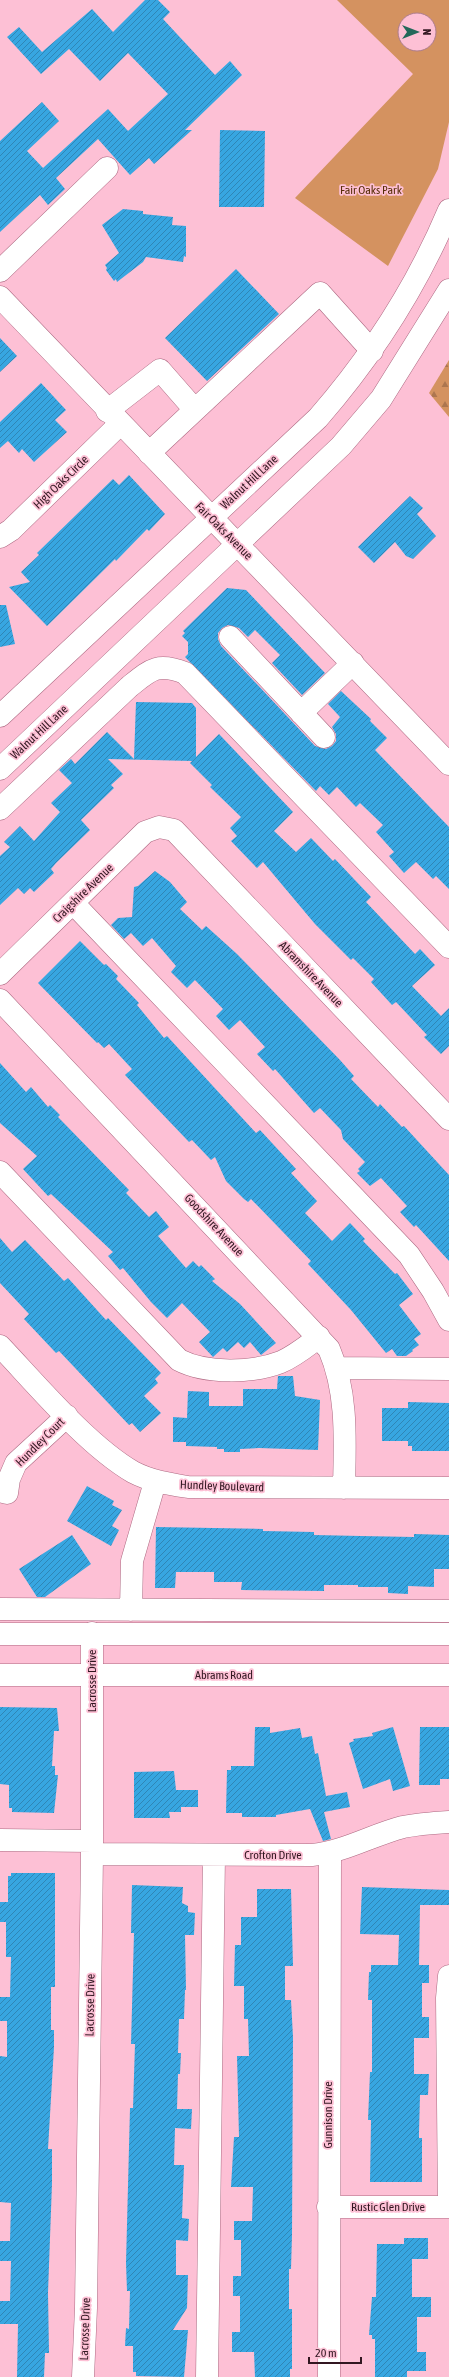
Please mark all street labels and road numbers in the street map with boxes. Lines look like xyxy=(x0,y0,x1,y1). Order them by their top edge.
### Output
street label: High Oaks Circle xyxy=(31,452,91,512)
street label: Walnut Hill Lane xyxy=(218,452,280,512)
street label: Fair Oaks Avenue xyxy=(193,500,255,562)
street label: Walnut Hill Lane xyxy=(8,702,70,762)
street label: Craigshire Avenue xyxy=(50,861,116,925)
street label: Abramshire Avenue xyxy=(276,938,346,1010)
street label: Goodshire Avenue xyxy=(182,1191,246,1259)
street label: Hundley Court xyxy=(13,1414,68,1469)
street label: Hundley Boulevard xyxy=(180,1478,264,1494)
street label: Lacrosse Drive xyxy=(85,1650,99,1712)
street label: Abrams Road xyxy=(195,1668,253,1682)
street label: Crofton Drive xyxy=(244,1848,302,1862)
street label: Lacrosse Drive xyxy=(82,1974,98,2036)
street label: Gunnison Drive xyxy=(321,2081,335,2149)
street label: Rustic Glen Drive xyxy=(351,2200,425,2214)
street label: Lacrosse Drive xyxy=(77,2297,93,2361)

